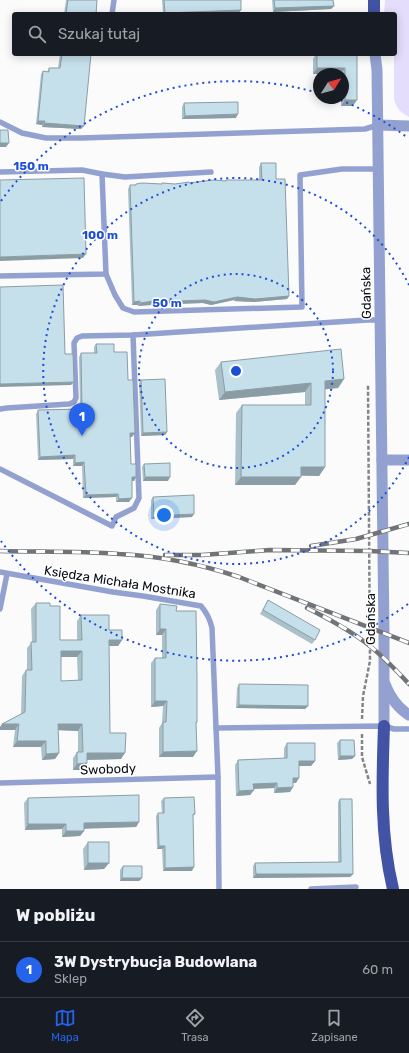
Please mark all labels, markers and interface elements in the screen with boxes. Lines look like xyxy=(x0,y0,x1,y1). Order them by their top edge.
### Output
search box xyxy=(12,12,397,56)
icon: search xyxy=(26,23,48,45)
text: Szukaj tutaj xyxy=(58,25,140,43)
north arrow xyxy=(313,68,349,104)
text: 150 m xyxy=(13,159,49,173)
text: 100 m xyxy=(82,228,118,242)
street label: Gdańska xyxy=(358,267,374,319)
text: 50 m xyxy=(152,296,182,310)
centre of rings xyxy=(229,364,243,378)
pin: 1 xyxy=(69,403,95,436)
your location xyxy=(154,505,174,525)
street label: Księdza Michała Mostnika xyxy=(43,563,197,601)
street label: Gdańska xyxy=(363,593,378,645)
street label: Swobody xyxy=(80,761,136,777)
text: W pobliżu xyxy=(16,905,95,925)
text: 3W Dystrybucja Budowlana xyxy=(54,953,257,971)
text: 1 xyxy=(26,962,32,977)
text: 60 m xyxy=(362,962,393,977)
text: Sklep xyxy=(54,971,87,986)
tab: Mapa xyxy=(51,1007,79,1044)
tab: Trasa xyxy=(181,1007,209,1044)
tab: Zapisane xyxy=(311,1007,358,1044)

